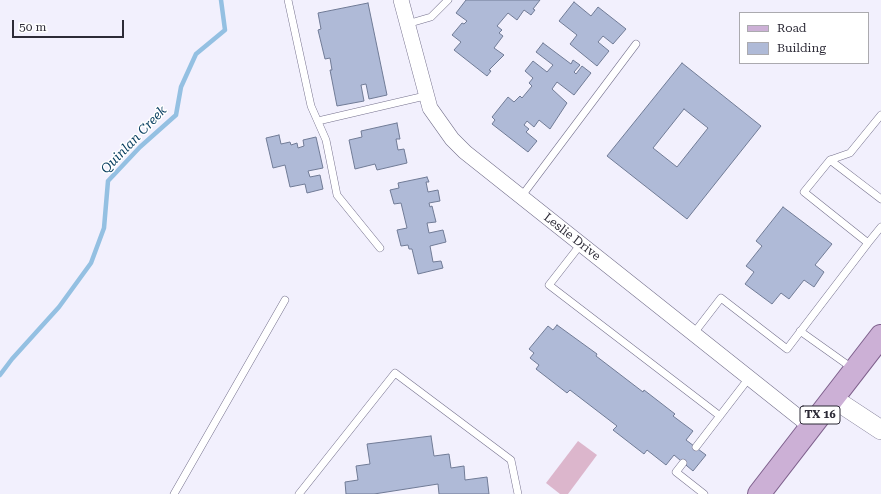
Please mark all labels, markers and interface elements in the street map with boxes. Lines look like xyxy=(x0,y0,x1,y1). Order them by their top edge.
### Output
scale bar xyxy=(14,12,126,38)
legend xyxy=(739,12,869,64)
text: 50 m xyxy=(19,20,46,34)
text: Road xyxy=(777,21,806,35)
text: Building xyxy=(777,41,826,55)
water label: Quinlan Creek xyxy=(98,103,170,177)
street label: Leslie Drive xyxy=(541,210,603,264)
road number: TX 16 xyxy=(800,406,840,424)

